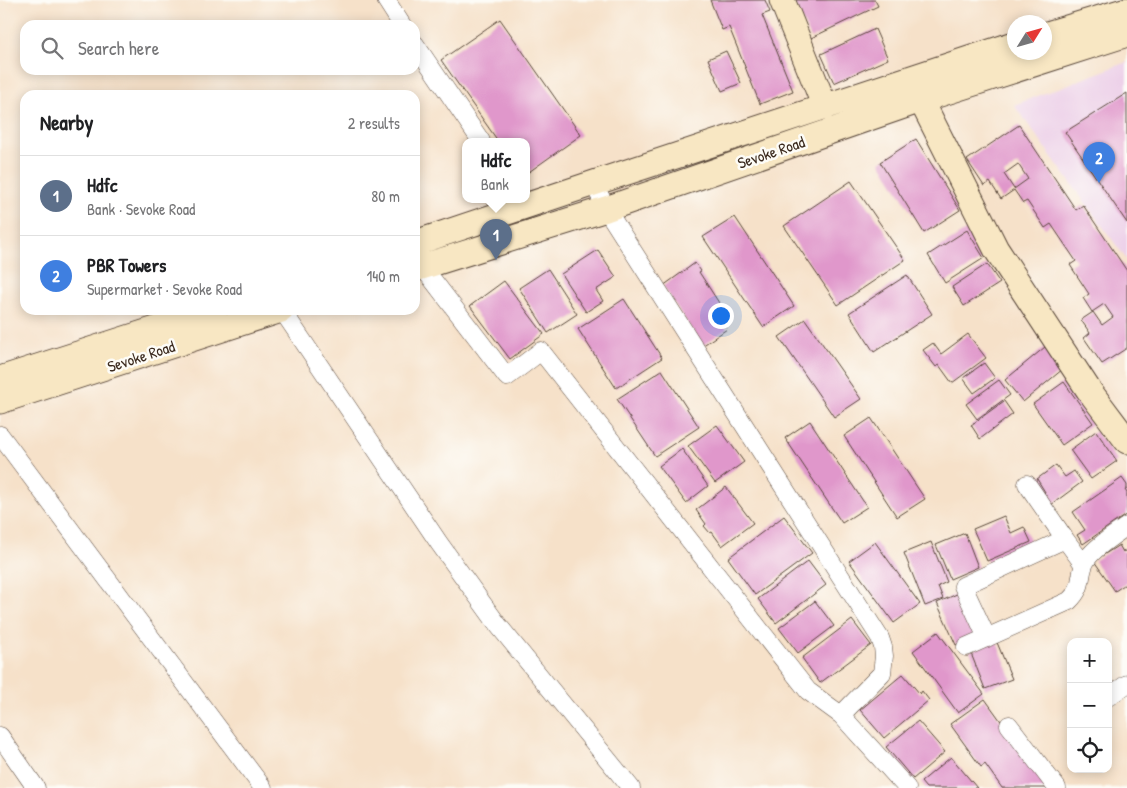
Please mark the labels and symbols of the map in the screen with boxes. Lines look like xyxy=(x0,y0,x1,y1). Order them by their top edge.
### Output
north arrow xyxy=(1007,15,1052,60)
street label: Sevoke Road xyxy=(735,130,807,174)
pin: 2 xyxy=(1083,142,1115,183)
pin: 1 xyxy=(480,219,512,260)
your location xyxy=(708,303,734,329)
street label: Sevoke Road xyxy=(105,335,177,377)

